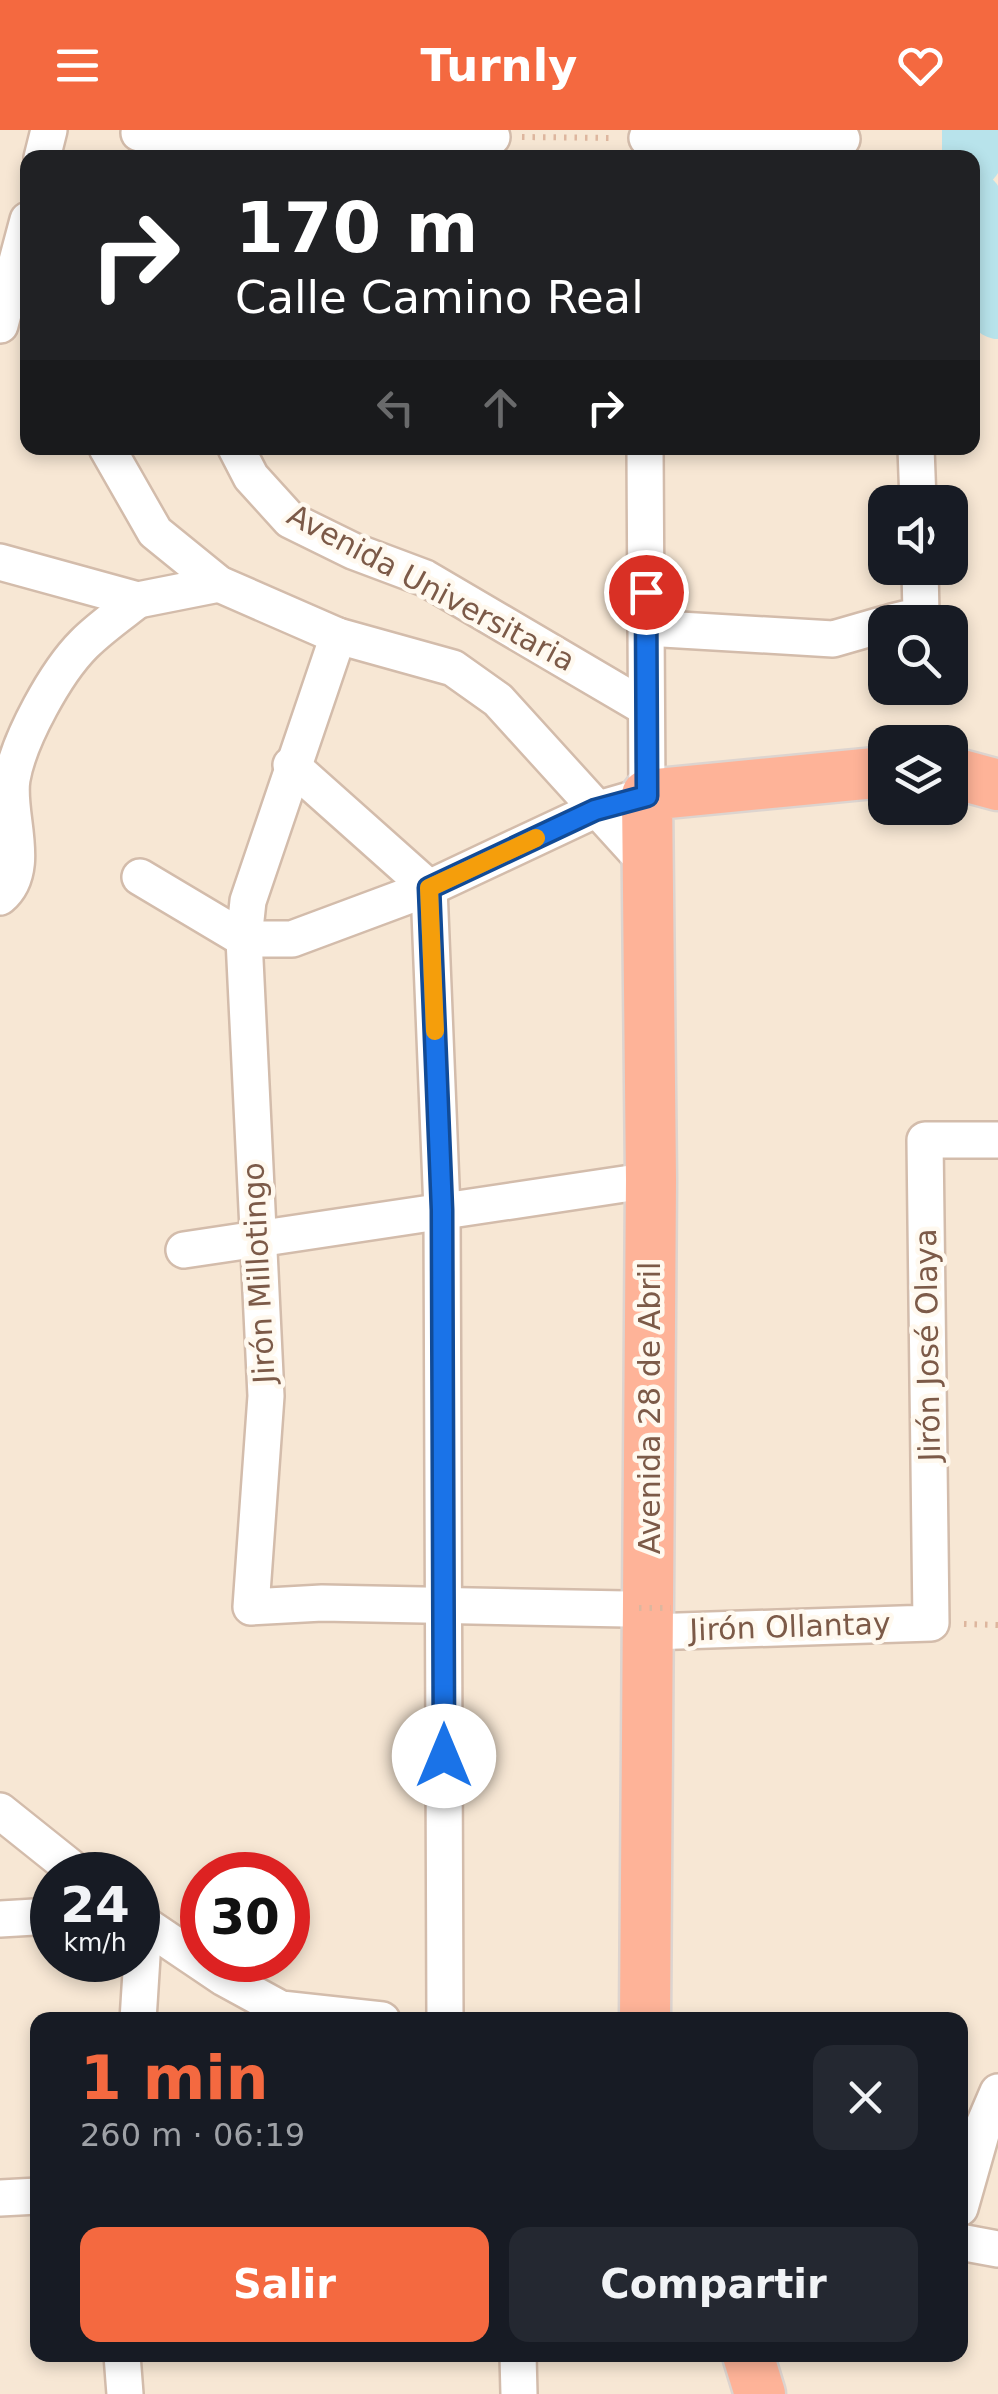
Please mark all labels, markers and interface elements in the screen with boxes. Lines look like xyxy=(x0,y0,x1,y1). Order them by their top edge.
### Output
icon: menu xyxy=(50,38,105,93)
icon: heart xyxy=(893,38,948,93)
text: Turnly xyxy=(421,39,577,92)
text: 170 m xyxy=(235,187,478,269)
icon: right xyxy=(70,190,200,320)
text: Calle Camino Real xyxy=(235,271,644,324)
icon: left xyxy=(368,380,423,435)
icon: ahead xyxy=(473,380,528,435)
icon: right xyxy=(578,380,633,435)
map controls xyxy=(868,485,968,825)
button: sound xyxy=(868,485,968,585)
street label: Avenida Universitaria xyxy=(282,497,581,678)
pin xyxy=(604,550,689,635)
icon: arrive xyxy=(619,565,674,620)
button: search xyxy=(868,605,968,705)
button: layers xyxy=(868,725,968,825)
street label: Jirón Millotingo xyxy=(235,1162,282,1387)
street label: Jirón José Olaya xyxy=(908,1228,947,1464)
street label: Avenida 28 de Abril xyxy=(632,1262,667,1554)
street label: Jirón Ollantay xyxy=(687,1605,891,1648)
position arrow xyxy=(392,1704,496,1808)
speed limit sign: 30 xyxy=(180,1852,310,1982)
text: 24 xyxy=(60,1876,130,1934)
text: km/h xyxy=(63,1928,127,1957)
text: 1 min xyxy=(80,2043,268,2113)
button: close xyxy=(813,2045,918,2150)
text: 260 m · 06:19 xyxy=(80,2116,305,2154)
button: Salir xyxy=(80,2227,489,2342)
button: Compartir xyxy=(509,2227,918,2342)

